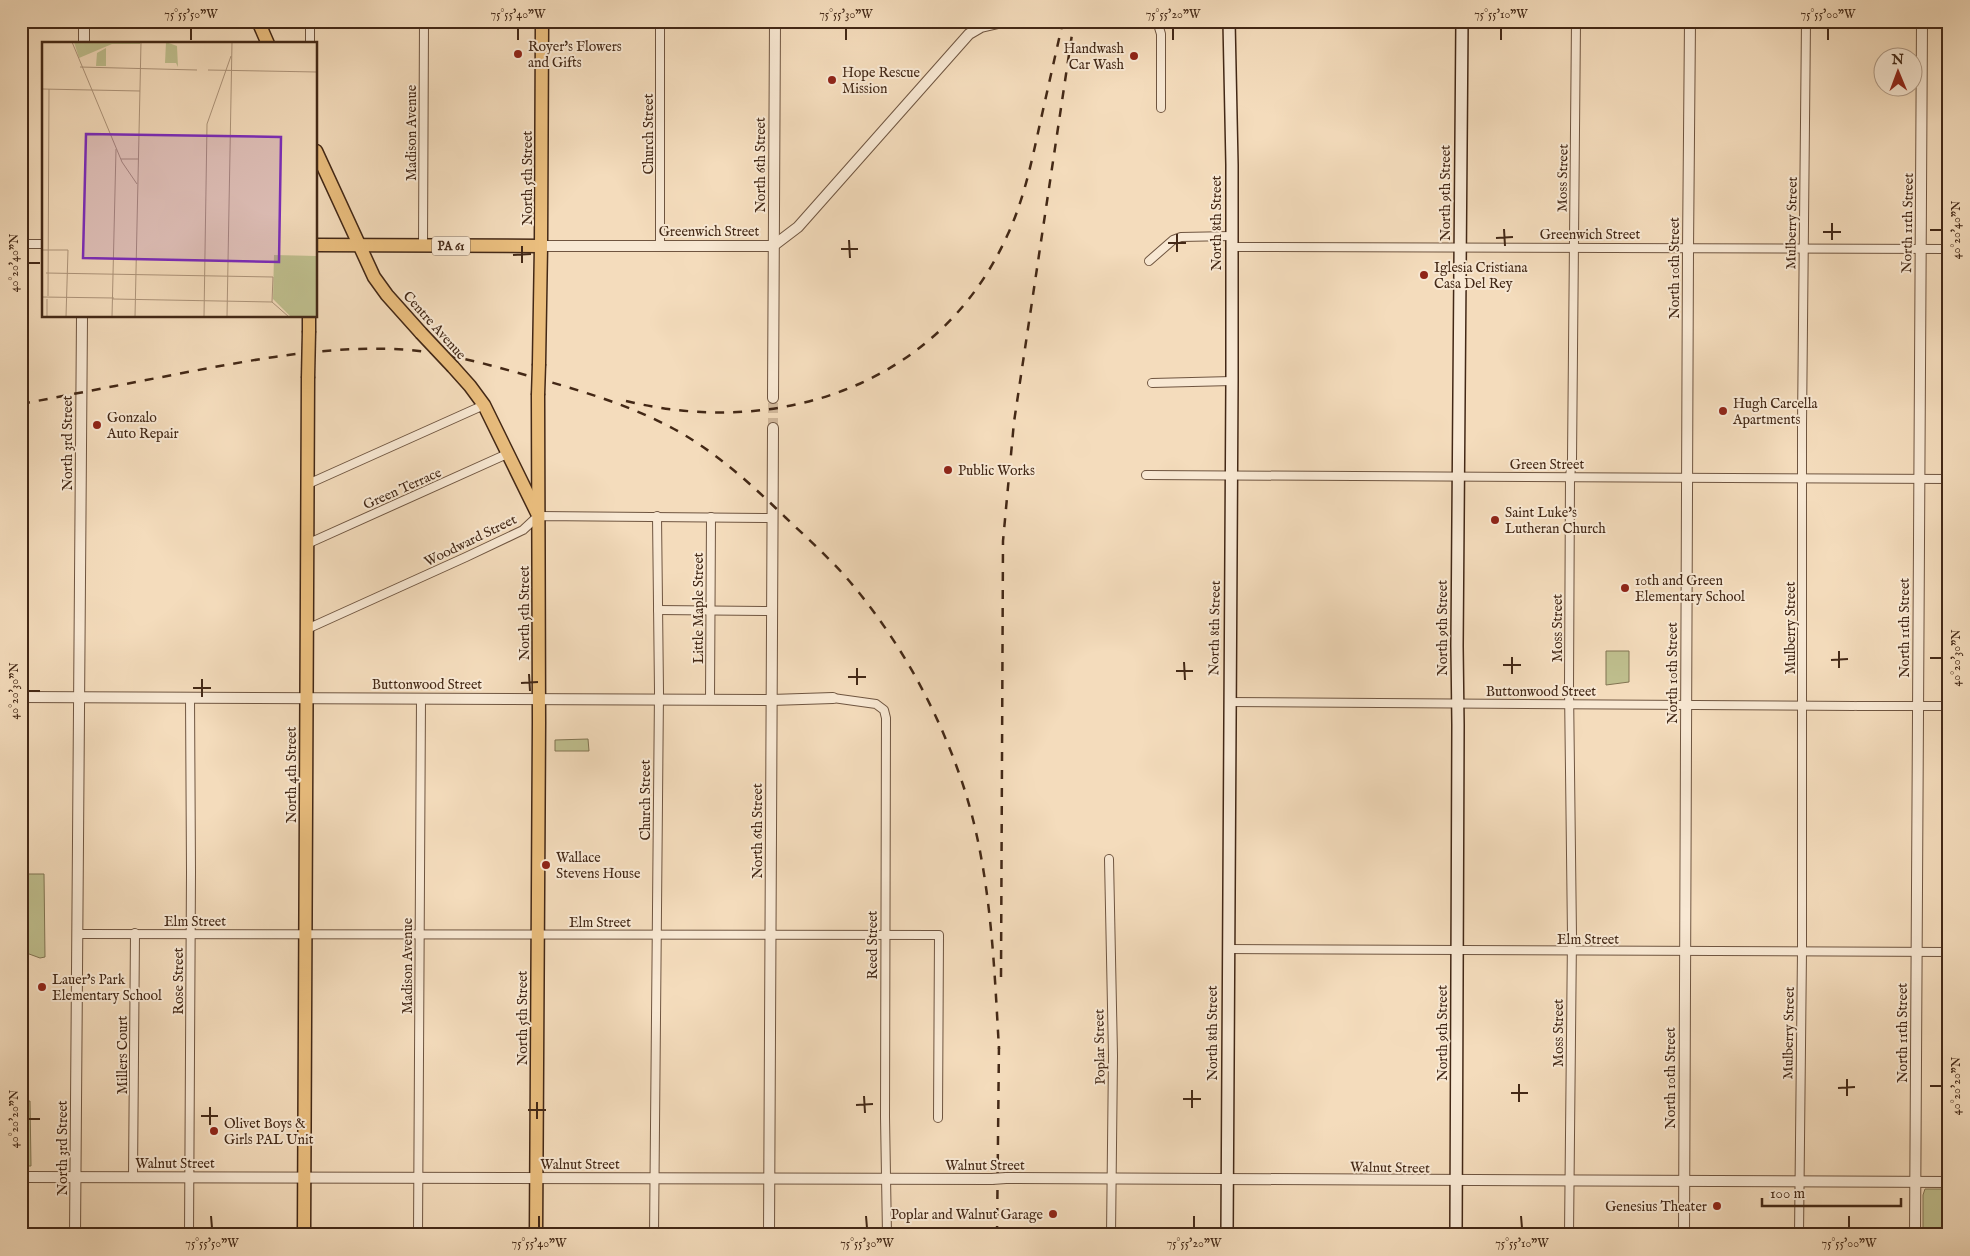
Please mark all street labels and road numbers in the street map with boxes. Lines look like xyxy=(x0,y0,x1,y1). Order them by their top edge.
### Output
street label: Madison Avenue xyxy=(403,84,421,181)
street label: Church Street xyxy=(640,93,658,175)
street label: North 6th Street xyxy=(752,117,770,213)
street label: North 5th Street xyxy=(519,130,537,225)
street label: Moss Street xyxy=(1553,144,1573,212)
street label: North 9th Street xyxy=(1437,145,1455,241)
street label: North 11th Street xyxy=(1898,173,1918,273)
street label: North 8th Street xyxy=(1208,175,1226,271)
street label: Mulberry Street xyxy=(1782,176,1802,270)
street label: North 10th Street xyxy=(1666,217,1684,319)
street label: Greenwich Street xyxy=(659,223,759,241)
street label: Greenwich Street xyxy=(1540,226,1640,244)
road number: PA 61 xyxy=(432,237,470,256)
street label: Centre Avenue xyxy=(399,288,470,364)
street label: North 3rd Street xyxy=(59,395,77,491)
street label: Green Street xyxy=(1510,456,1584,474)
street label: Green Terrace xyxy=(360,463,445,514)
street label: Woodward Street xyxy=(421,511,520,571)
street label: Little Maple Street xyxy=(690,552,708,664)
street label: North 5th Street xyxy=(516,565,534,660)
street label: North 11th Street xyxy=(1896,578,1914,678)
street label: North 8th Street xyxy=(1205,580,1225,676)
street label: North 9th Street xyxy=(1434,580,1452,676)
street label: Mulberry Street xyxy=(1782,581,1800,675)
street label: Moss Street xyxy=(1549,594,1567,662)
street label: North 10th Street xyxy=(1664,622,1682,724)
street label: Buttonwood Street xyxy=(372,676,482,694)
street label: Buttonwood Street xyxy=(1486,683,1596,701)
street label: North 4th Street xyxy=(283,726,301,823)
street label: Church Street xyxy=(637,759,655,841)
street label: North 6th Street xyxy=(749,783,767,879)
street label: Reed Street xyxy=(864,910,882,979)
street label: Elm Street xyxy=(164,913,226,931)
street label: Elm Street xyxy=(569,914,631,932)
street label: Madison Avenue xyxy=(399,917,417,1014)
street label: Elm Street xyxy=(1557,931,1619,949)
street label: Rose Street xyxy=(170,947,188,1015)
street label: North 5th Street xyxy=(514,970,532,1065)
street label: North 11th Street xyxy=(1894,983,1912,1083)
street label: North 8th Street xyxy=(1204,985,1222,1081)
street label: North 9th Street xyxy=(1434,985,1452,1081)
street label: Mulberry Street xyxy=(1779,986,1799,1080)
street label: Moss Street xyxy=(1550,999,1568,1067)
street label: Poplar Street xyxy=(1090,1009,1110,1085)
street label: Millers Court xyxy=(114,1015,132,1094)
street label: North 10th Street xyxy=(1662,1027,1680,1129)
street label: North 3rd Street xyxy=(54,1100,72,1196)
street label: Walnut Street xyxy=(135,1155,215,1173)
street label: Walnut Street xyxy=(540,1156,620,1174)
street label: Walnut Street xyxy=(945,1157,1025,1175)
street label: Walnut Street xyxy=(1350,1158,1430,1178)

